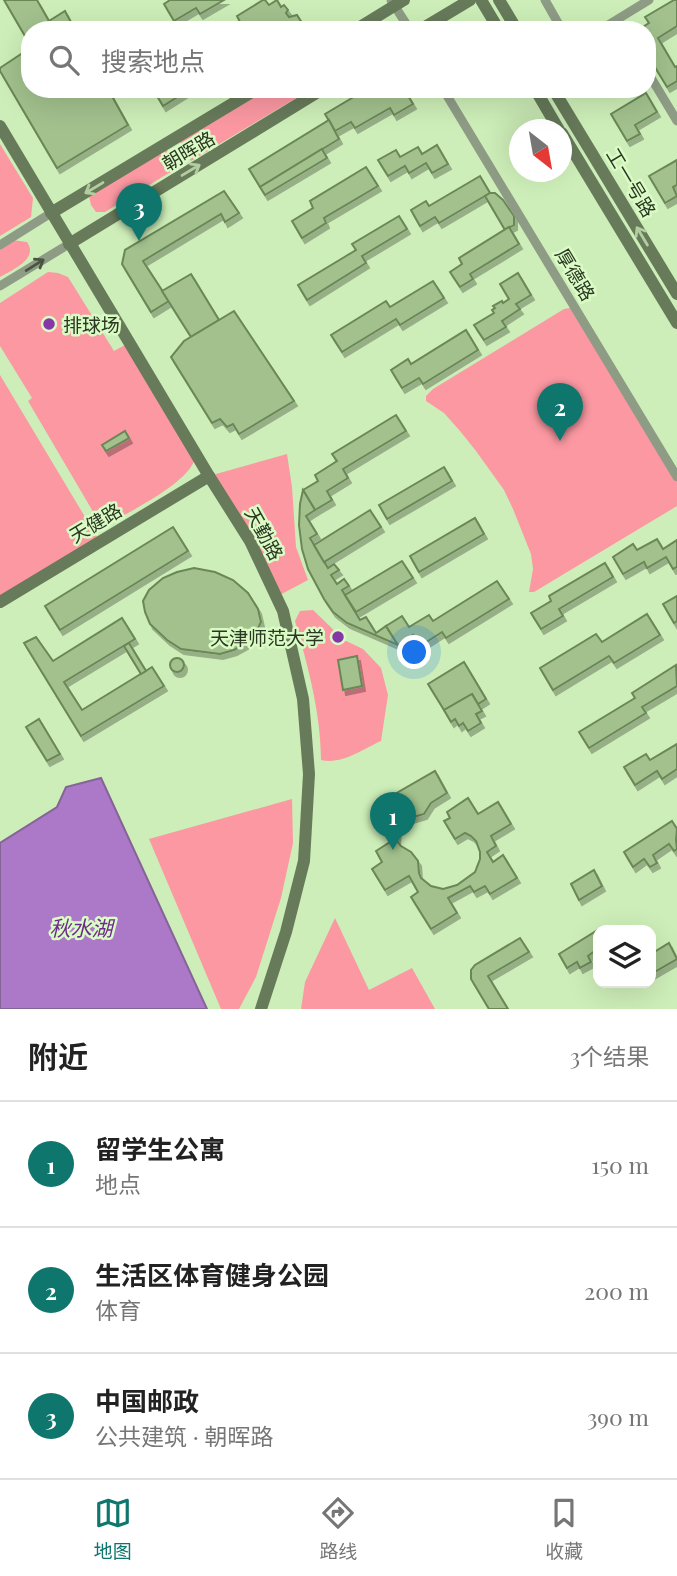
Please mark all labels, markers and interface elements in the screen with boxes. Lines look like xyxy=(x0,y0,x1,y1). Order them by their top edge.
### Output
search box xyxy=(21,21,656,98)
icon: search xyxy=(45,41,83,79)
text: 搜索地点 xyxy=(101,43,205,78)
north arrow xyxy=(509,119,572,182)
street label: 朝晖路 xyxy=(157,124,219,176)
street label: 工一号路 xyxy=(601,143,663,221)
one-way arrow xyxy=(180,163,200,177)
one-way arrow xyxy=(84,181,104,195)
pin: 3 xyxy=(116,183,162,241)
one-way arrow xyxy=(634,227,648,247)
street label: 厚德路 xyxy=(550,243,602,305)
one-way arrow xyxy=(24,258,44,272)
place label: 排球场 xyxy=(63,311,120,337)
marker: 排球场 xyxy=(41,316,57,332)
pin: 2 xyxy=(537,383,583,441)
street label: 天健路 xyxy=(64,496,126,548)
street label: 天勤路 xyxy=(240,502,290,564)
place label: 天津师范大学 xyxy=(210,624,324,650)
marker: 天津师范大学 xyxy=(330,629,346,645)
your location xyxy=(397,635,431,669)
pin: 1 xyxy=(370,792,416,850)
water label: 秋水湖 xyxy=(50,913,115,941)
map controls xyxy=(593,925,656,988)
button: layers xyxy=(593,925,656,988)
text: 附近 xyxy=(28,1036,88,1076)
text: 3个结果 xyxy=(570,1040,649,1071)
text: 留学生公寓 xyxy=(95,1131,225,1166)
text: 1 xyxy=(47,1149,55,1180)
text: 150 m xyxy=(591,1149,649,1180)
text: 地点 xyxy=(95,1168,141,1199)
text: 生活区体育健身公园 xyxy=(95,1257,329,1292)
text: 2 xyxy=(45,1275,57,1306)
text: 200 m xyxy=(584,1275,649,1306)
text: 体育 xyxy=(95,1294,141,1325)
text: 中国邮政 xyxy=(95,1383,199,1418)
text: 3 xyxy=(45,1401,57,1432)
text: 390 m xyxy=(587,1401,649,1432)
text: 公共建筑 · 朝晖路 xyxy=(95,1420,274,1451)
tab: 地图 xyxy=(94,1494,132,1563)
tab: 路线 xyxy=(319,1494,357,1563)
tab: 收藏 xyxy=(545,1494,583,1563)

